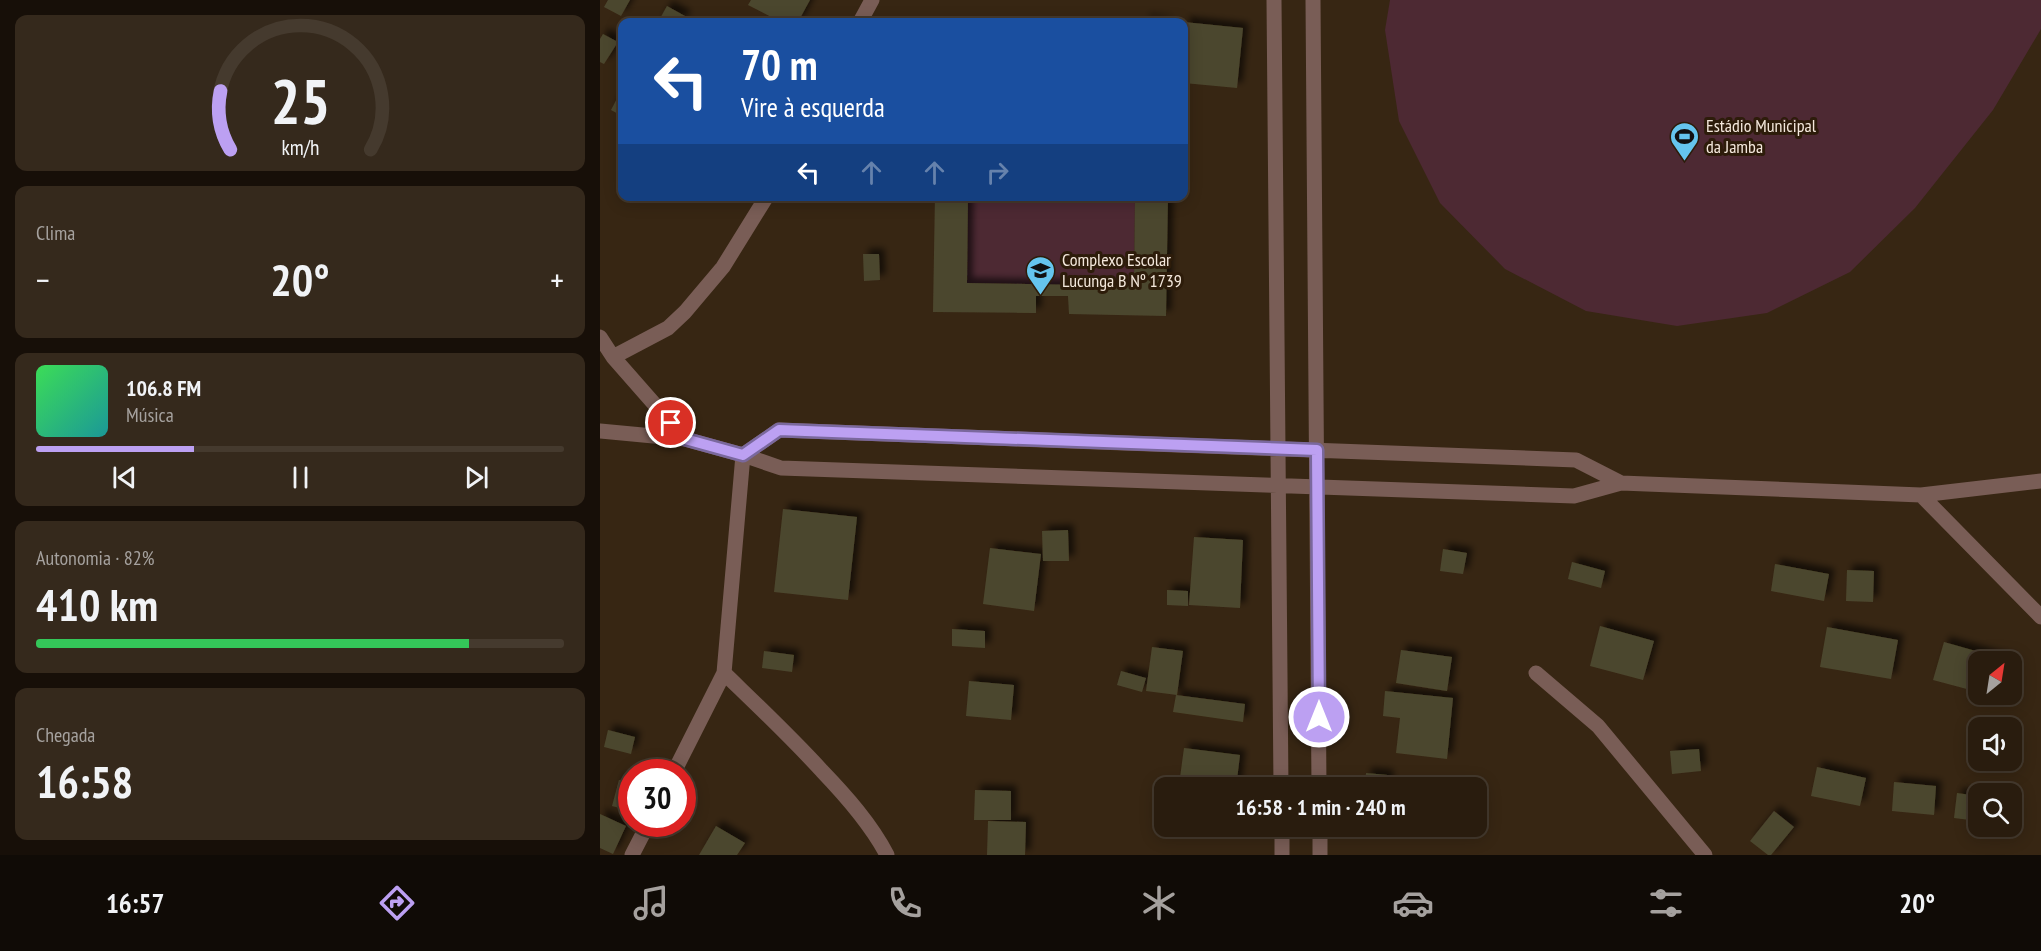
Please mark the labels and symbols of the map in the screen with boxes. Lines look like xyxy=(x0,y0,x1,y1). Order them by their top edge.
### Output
place label: Estádio Municipal da Jamba xyxy=(1706,114,1817,158)
sports icon: Estádio Municipal da Jamba xyxy=(1669,120,1701,162)
place label: Complexo Escolar Lucunga B Nº 1739 xyxy=(1062,248,1182,292)
school or university icon: Complexo Escolar Lucunga B Nº 1739 xyxy=(1025,254,1057,296)
pin xyxy=(645,397,696,448)
north arrow xyxy=(1968,651,2022,705)
position arrow xyxy=(1287,685,1351,749)
speed limit sign: 30 xyxy=(618,759,696,837)

